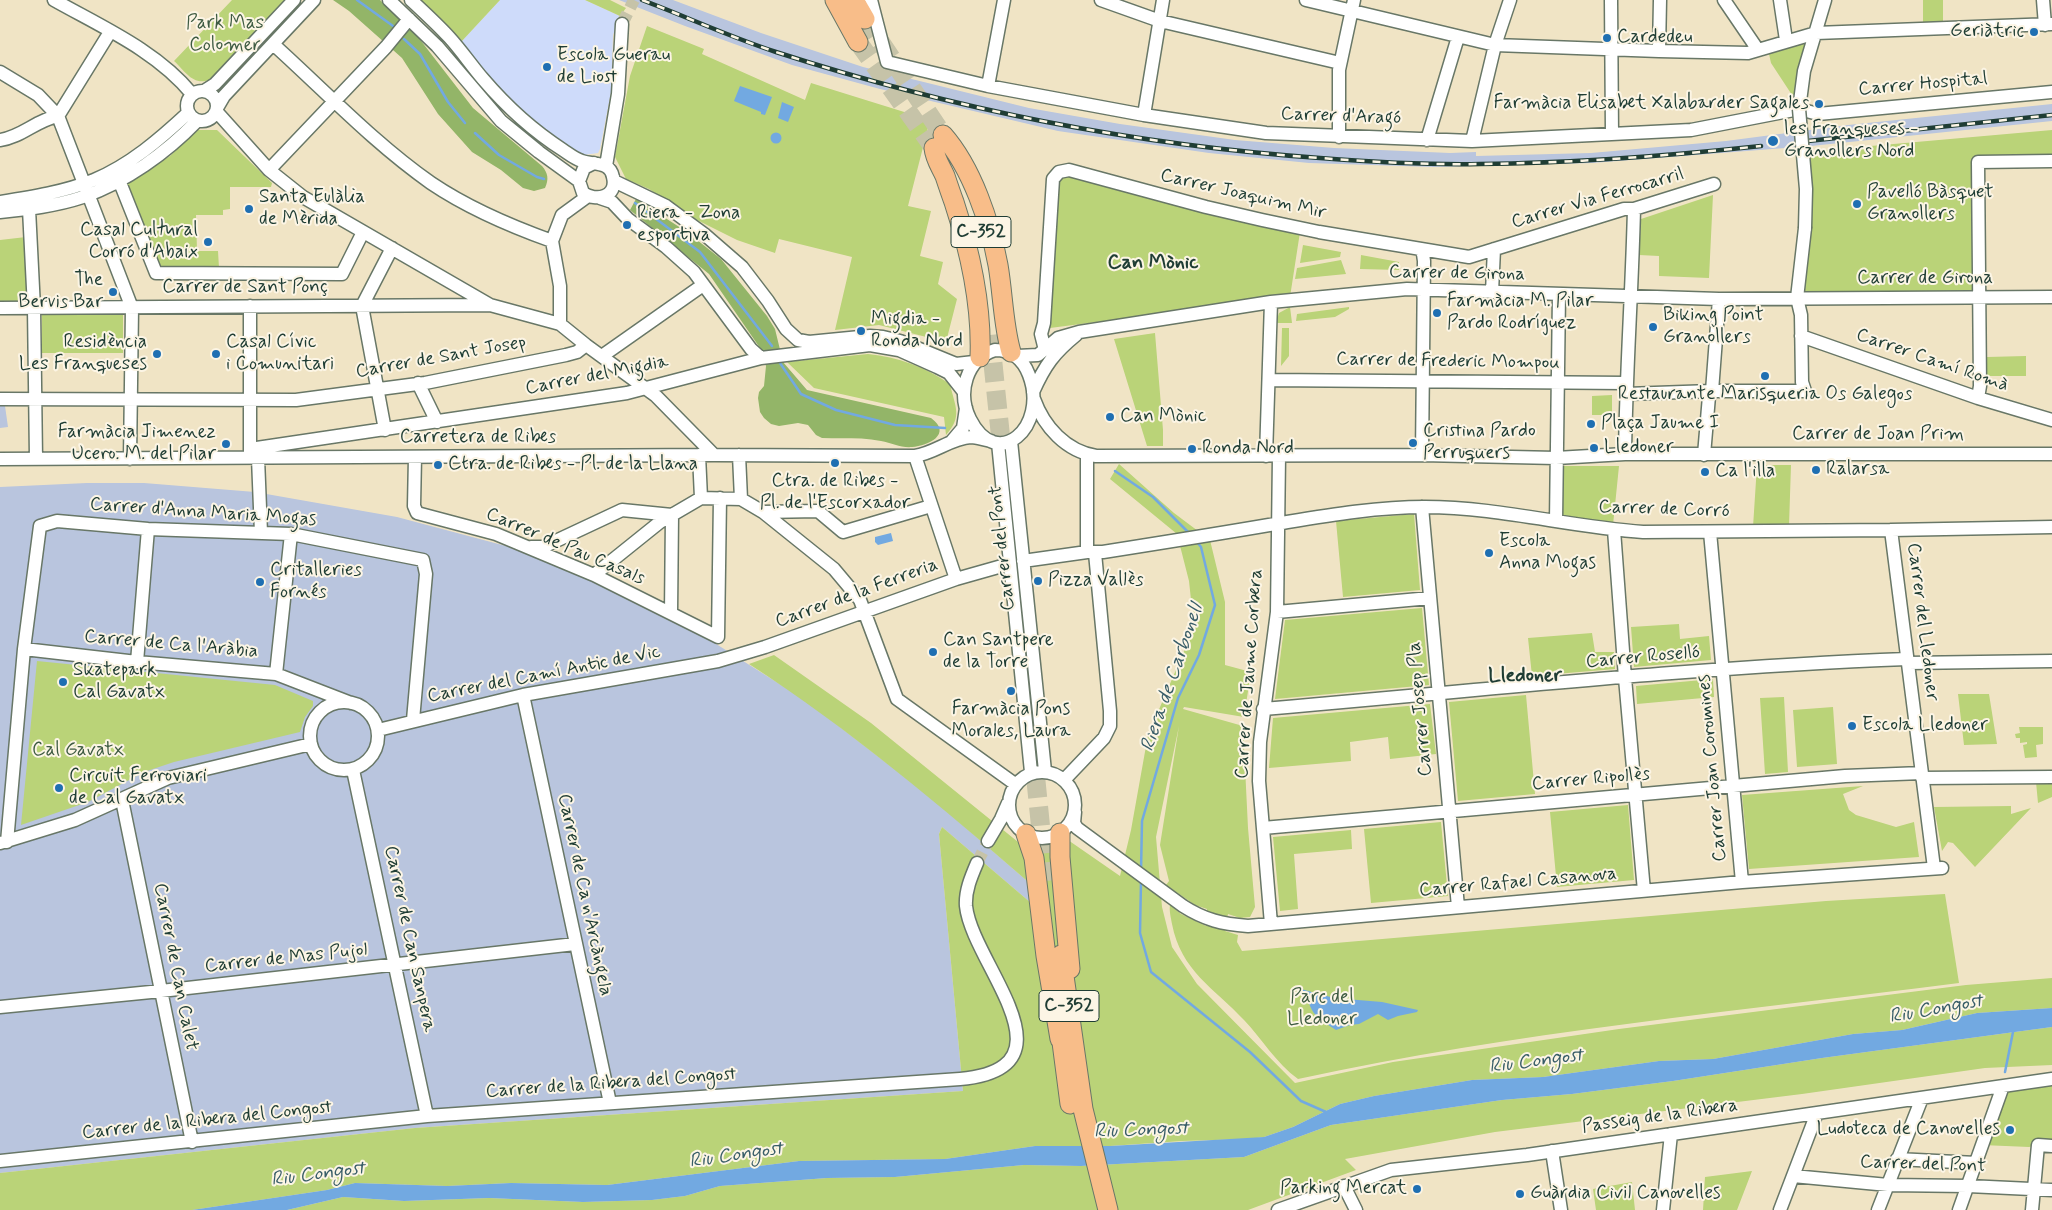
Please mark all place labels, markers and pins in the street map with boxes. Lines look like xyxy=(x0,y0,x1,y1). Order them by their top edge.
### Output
place label: Geriàtric xyxy=(1950,21,2024,43)
marker: Geriàtric xyxy=(2028,26,2040,38)
place label: Cardedeu xyxy=(1617,27,1692,49)
marker: Cardedeu xyxy=(1601,32,1613,44)
place label: Escola Guerau de Liost xyxy=(557,45,670,89)
marker: Escola Guerau de Liost xyxy=(541,61,553,73)
place label: Farmàcia Elisabet Xalabarder Sagales xyxy=(1494,93,1809,115)
marker: Farmàcia Elisabet Xalabarder Sagales xyxy=(1813,98,1825,110)
place label: les Franqueses - Granollers Nord xyxy=(1784,119,1919,163)
marker: les Franqueses - Granollers Nord xyxy=(1766,134,1780,148)
place label: Pavelló Bàsquet Granollers xyxy=(1867,182,1993,226)
place label: Santa Eulàlia de Mèrida xyxy=(259,187,365,231)
marker: Pavelló Bàsquet Granollers xyxy=(1851,198,1863,210)
marker: Santa Eulàlia de Mèrida xyxy=(243,203,255,215)
place label: Riera - Zona esportiva xyxy=(637,203,740,247)
marker: Riera - Zona esportiva xyxy=(621,219,633,231)
place label: Casal Cultural Corró d'Abaix xyxy=(80,220,198,264)
marker: Casal Cultural Corró d'Abaix xyxy=(202,236,214,248)
place label: The Bervis Bar xyxy=(18,270,103,314)
marker: The Bervis Bar xyxy=(107,286,119,298)
place label: Farmàcia M. Pilar Pardo Rodríguez xyxy=(1447,291,1594,335)
place label: Biking Point Granollers xyxy=(1663,305,1764,349)
marker: Farmàcia M. Pilar Pardo Rodríguez xyxy=(1431,307,1443,319)
place label: Migdia - Ronda Nord xyxy=(871,309,963,353)
marker: Biking Point Granollers xyxy=(1647,321,1659,333)
marker: Migdia - Ronda Nord xyxy=(855,325,867,337)
place label: Residència Les Franqueses xyxy=(19,332,147,376)
place label: Casal Cívic i Comunitari xyxy=(226,332,334,376)
marker: Residència Les Franqueses xyxy=(151,348,163,360)
marker: Casal Cívic i Comunitari xyxy=(210,348,222,360)
marker: Restaurante Marisqueria Os Galegos xyxy=(1759,370,1771,382)
place label: Restaurante Marisqueria Os Galegos xyxy=(1618,384,1912,406)
place label: Can Mònic xyxy=(1120,406,1206,428)
marker: Can Mònic xyxy=(1104,411,1116,423)
place label: Plaça Jaume I xyxy=(1601,413,1719,435)
marker: Plaça Jaume I xyxy=(1585,418,1597,430)
place label: Cristina Pardo Perruquers xyxy=(1423,421,1536,465)
place label: Farmàcia Jimenez Ucero. M. del Pilar xyxy=(58,422,216,466)
marker: Cristina Pardo Perruquers xyxy=(1407,437,1419,449)
place label: Lledoner xyxy=(1604,437,1674,459)
marker: Farmàcia Jimenez Ucero. M. del Pilar xyxy=(220,438,232,450)
place label: Ronda Nord xyxy=(1202,438,1294,460)
marker: Lledoner xyxy=(1588,442,1600,454)
marker: Ronda Nord xyxy=(1186,443,1198,455)
place label: Ctra. de Ribes - Pl. de la Llana xyxy=(448,454,698,476)
marker: Ctra. de Ribes - Pl. de l'Escorxador xyxy=(829,457,841,469)
marker: Ctra. de Ribes - Pl. de la Llana xyxy=(432,459,444,471)
place label: Ralarsa xyxy=(1826,459,1889,481)
place label: Ca l'illa xyxy=(1715,461,1775,483)
marker: Ralarsa xyxy=(1810,464,1822,476)
marker: Ca l'illa xyxy=(1699,466,1711,478)
place label: Ctra. de Ribes - Pl. de l'Escorxador xyxy=(760,471,910,515)
place label: Escola Anna Mogas xyxy=(1499,531,1596,575)
marker: Escola Anna Mogas xyxy=(1483,547,1495,559)
place label: Critalleries Fornés xyxy=(270,560,362,604)
place label: Pizza Vallès xyxy=(1048,570,1144,592)
marker: Pizza Vallès xyxy=(1032,575,1044,587)
marker: Critalleries Fornés xyxy=(254,576,266,588)
place label: Can Santpere de la Torre xyxy=(943,630,1054,674)
marker: Can Santpere de la Torre xyxy=(927,646,939,658)
place label: Skatepark Cal Gavatx xyxy=(73,660,165,704)
marker: Skatepark Cal Gavatx xyxy=(57,676,69,688)
marker: Farmàcia Pons Morales, Laura xyxy=(1005,685,1017,697)
place label: Farmàcia Pons Morales, Laura xyxy=(951,699,1071,743)
place label: Escola Lledoner xyxy=(1862,715,1988,737)
marker: Escola Lledoner xyxy=(1846,720,1858,732)
place label: Circuit Ferroviari de Cal Gavatx xyxy=(69,766,207,810)
marker: Circuit Ferroviari de Cal Gavatx xyxy=(53,782,65,794)
place label: Ludoteca de Canovelles xyxy=(1817,1119,2000,1141)
marker: Ludoteca de Canovelles xyxy=(2004,1124,2016,1136)
place label: Parking Mercat xyxy=(1280,1178,1407,1200)
marker: Parking Mercat xyxy=(1411,1183,1423,1195)
place label: Guàrdia Civil Canovelles xyxy=(1530,1183,1721,1205)
marker: Guàrdia Civil Canovelles xyxy=(1514,1188,1526,1200)

